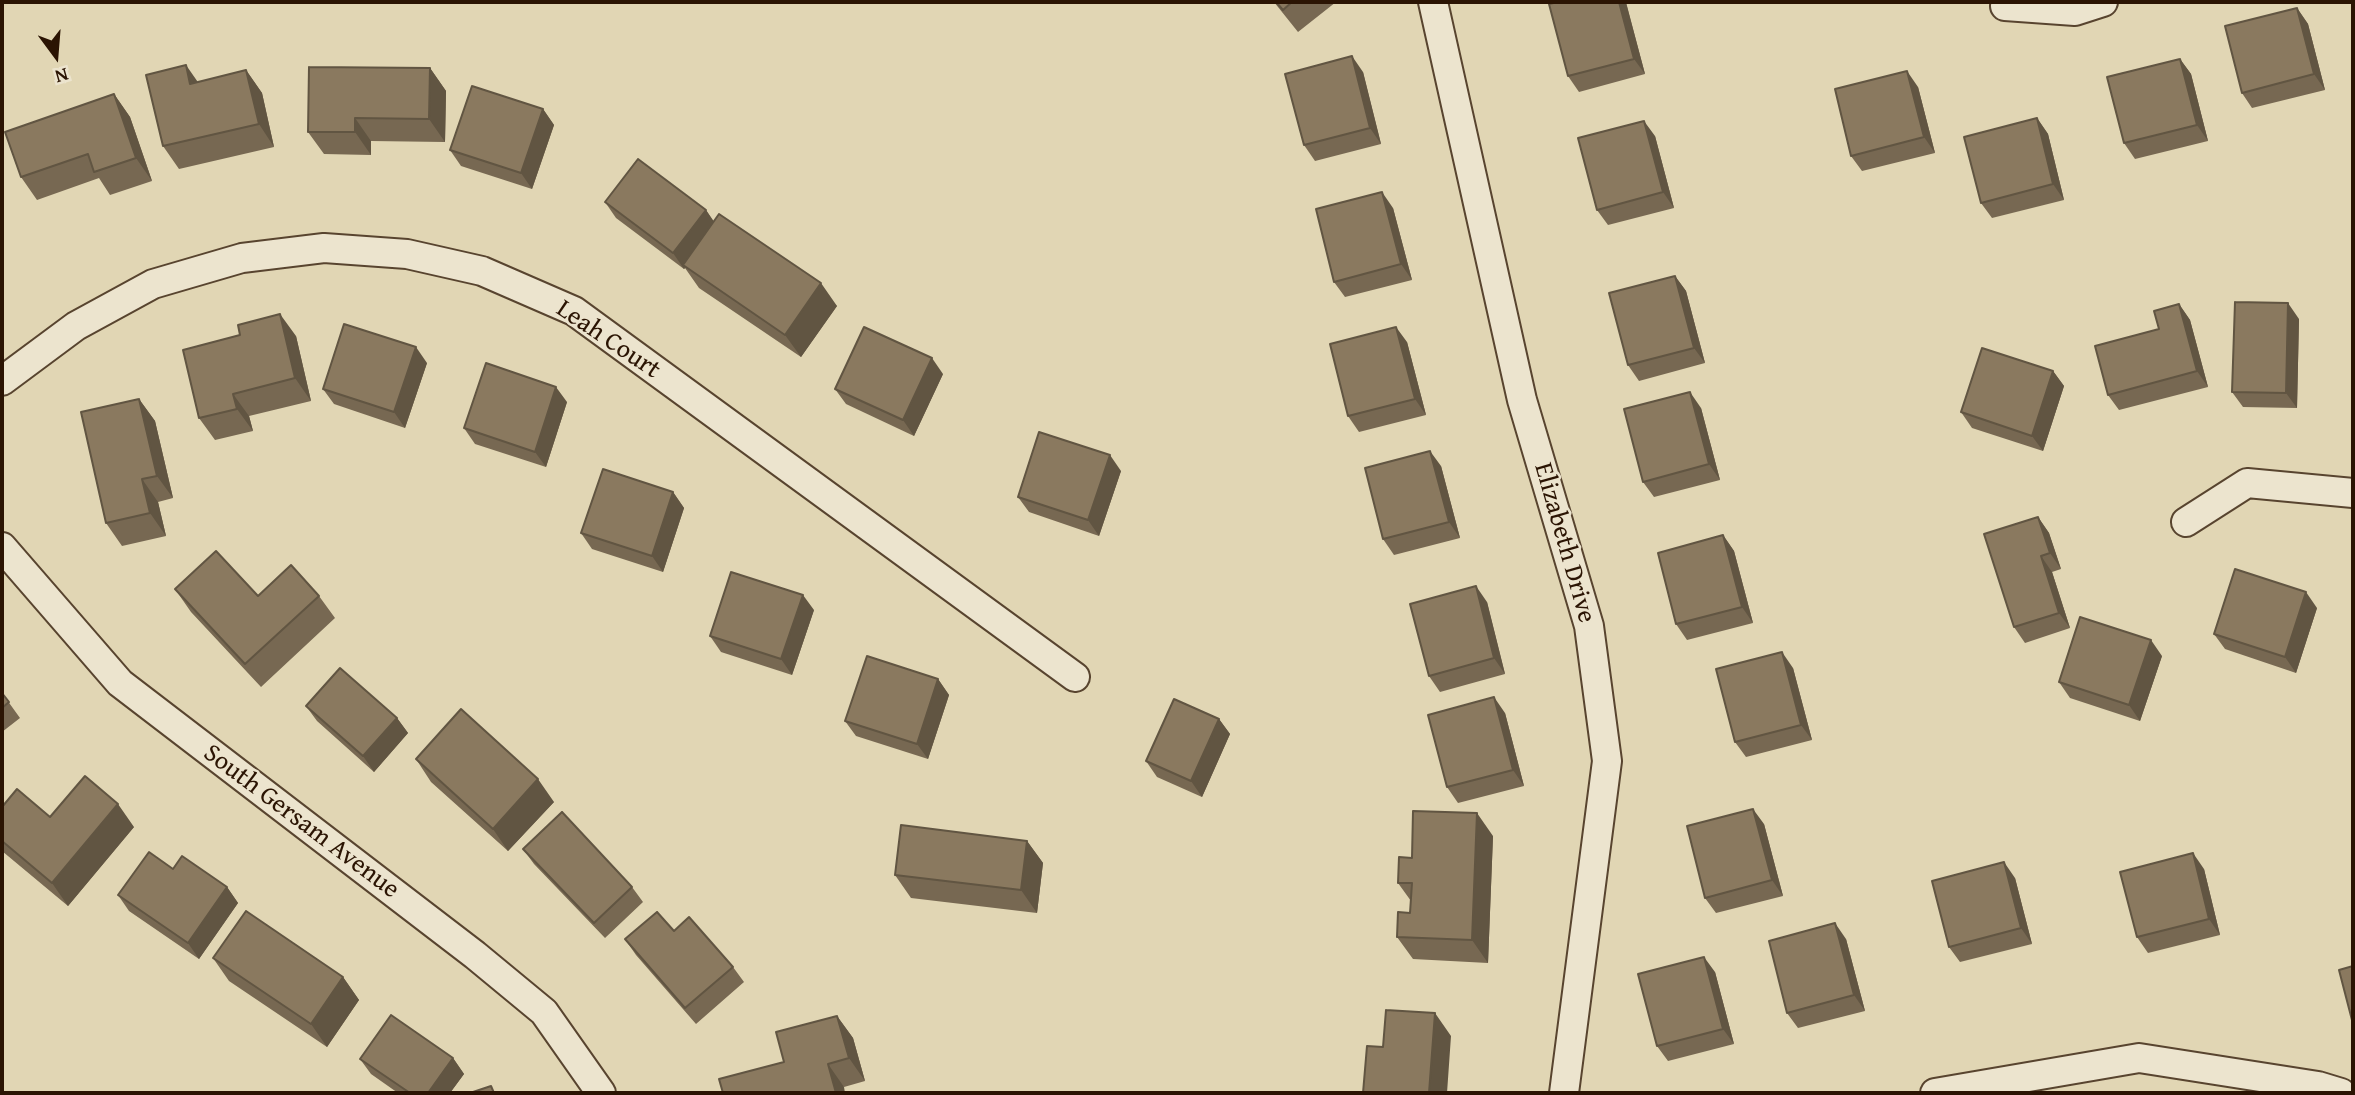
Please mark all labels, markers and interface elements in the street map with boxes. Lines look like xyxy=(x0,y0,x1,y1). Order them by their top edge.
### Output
north arrow xyxy=(21,21,91,91)
text: N xyxy=(52,61,72,91)
street label: Leah Court xyxy=(550,294,666,386)
street label: Elizabeth Drive xyxy=(1526,459,1602,627)
street label: South Gersam Avenue xyxy=(197,738,405,906)

